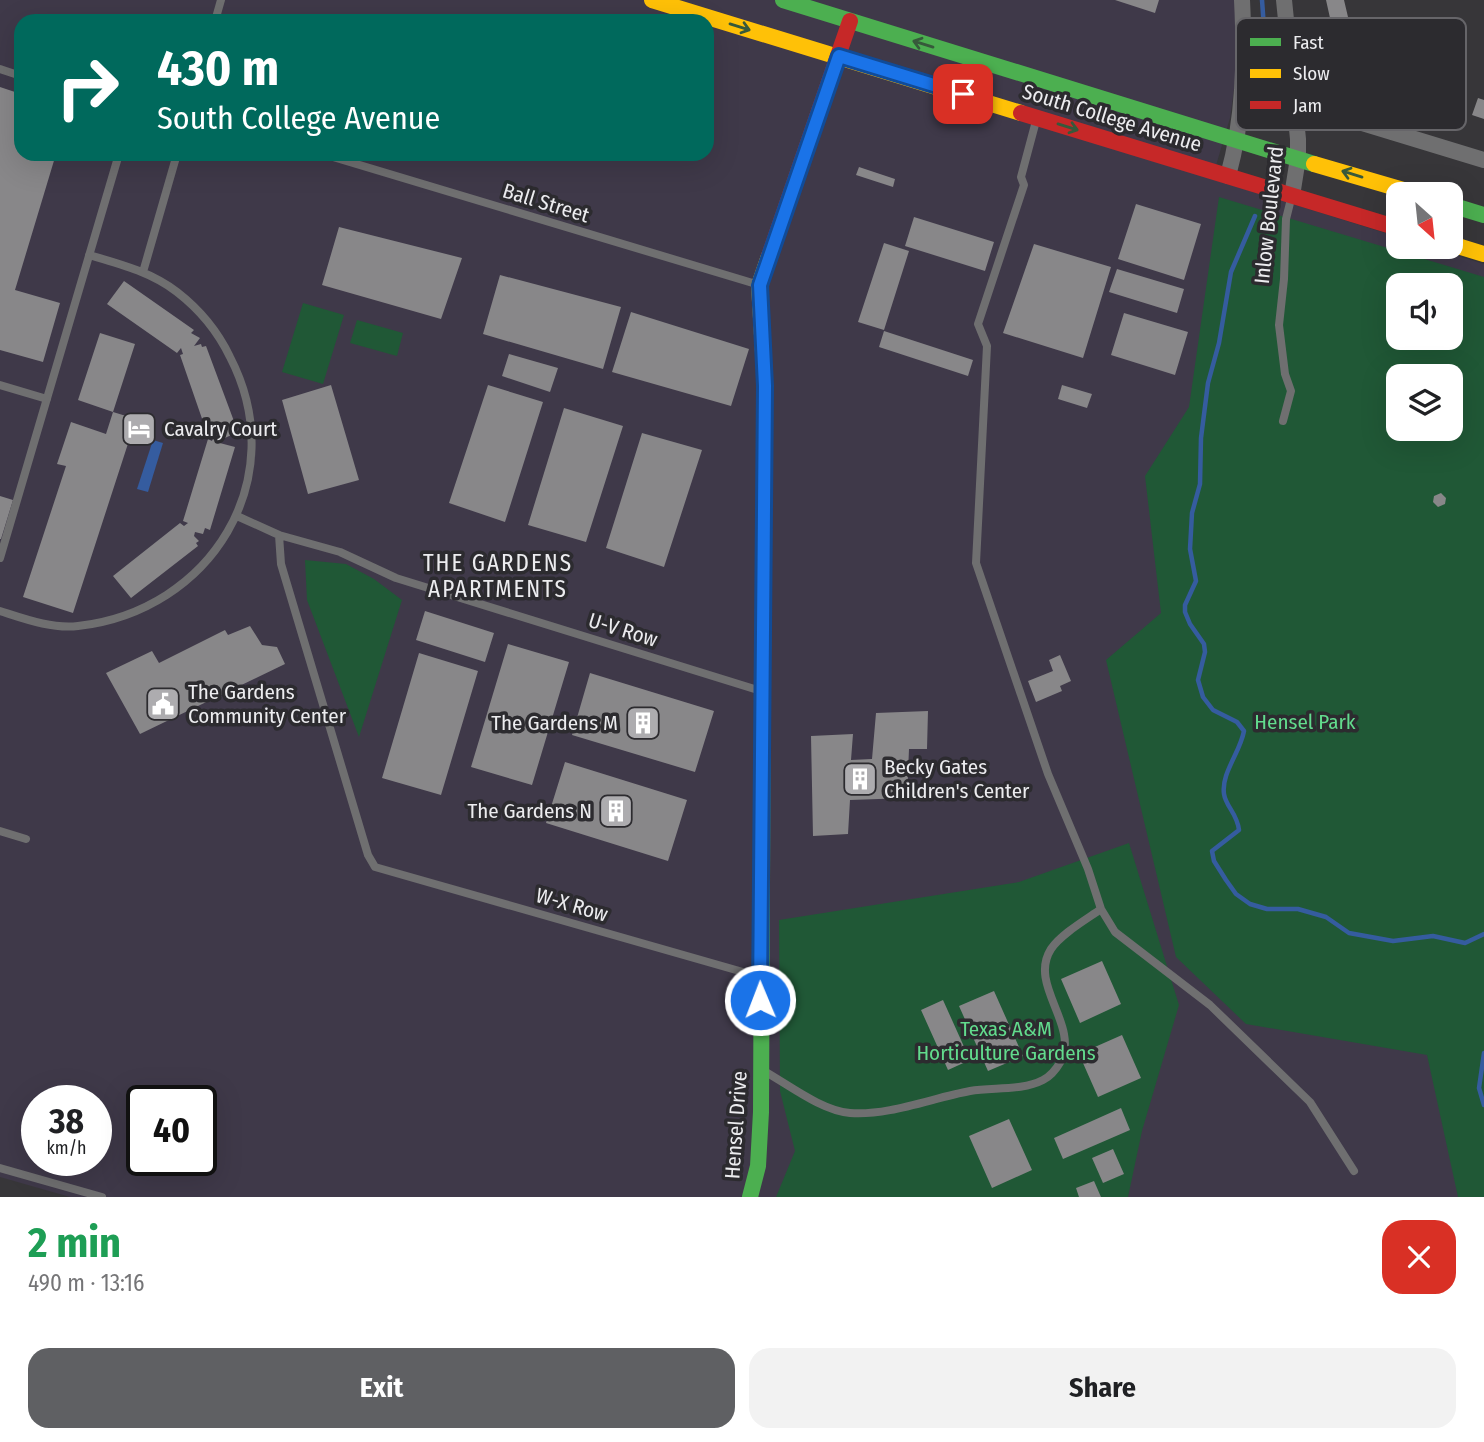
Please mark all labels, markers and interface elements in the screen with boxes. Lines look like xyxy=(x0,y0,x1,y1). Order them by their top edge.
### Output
legend xyxy=(1236,18,1466,130)
one-way arrow xyxy=(729,21,751,34)
text: Fast xyxy=(1293,31,1324,54)
one-way arrow xyxy=(913,36,935,49)
text: 430 m xyxy=(157,39,279,98)
icon: right xyxy=(42,42,133,133)
text: Slow xyxy=(1293,62,1330,85)
pin xyxy=(933,64,993,124)
icon: arrive xyxy=(944,75,982,113)
street label: South College Avenue xyxy=(1019,78,1205,158)
text: Jam xyxy=(1293,94,1322,117)
text: South College Avenue xyxy=(157,99,440,137)
one-way arrow xyxy=(1057,121,1079,134)
street label: Inlow Boulevard xyxy=(1249,145,1289,285)
one-way arrow xyxy=(1341,167,1363,180)
street label: Ball Street xyxy=(500,178,593,229)
north arrow xyxy=(1386,182,1463,259)
map controls xyxy=(1386,182,1463,441)
button: sound xyxy=(1386,273,1463,350)
button: layers xyxy=(1386,364,1463,441)
hotel icon: Cavalry Court xyxy=(120,410,158,448)
place label: Cavalry Court xyxy=(164,416,277,442)
district label: THE GARDENS APARTMENTS xyxy=(423,549,573,603)
street label: U-V Row xyxy=(585,607,661,653)
place label: The Gardens Community Center xyxy=(188,679,347,729)
public building icon: The Gardens Community Center xyxy=(144,685,182,723)
building icon: The Gardens M xyxy=(624,704,662,742)
park label: Hensel Park xyxy=(1254,709,1356,735)
place label: The Gardens M xyxy=(491,710,618,736)
place label: Becky Gates Children's Center xyxy=(884,754,1030,804)
building icon: Becky Gates Children's Center xyxy=(841,760,879,798)
building icon: The Gardens N xyxy=(597,792,635,830)
place label: The Gardens N xyxy=(467,798,592,824)
street label: W-X Row xyxy=(533,882,611,928)
position arrow xyxy=(723,963,797,1037)
park label: Texas A&M Horticulture Gardens xyxy=(916,1016,1096,1066)
street label: Hensel Drive xyxy=(719,1070,753,1180)
speed limit sign: 40 xyxy=(126,1085,217,1176)
text: 38 xyxy=(49,1100,84,1142)
text: km/h xyxy=(46,1137,87,1159)
text: 2 min xyxy=(28,1218,121,1268)
button: close xyxy=(1382,1220,1456,1294)
text: 490 m · 13:16 xyxy=(28,1269,144,1297)
button: Exit xyxy=(28,1348,735,1428)
button: Share xyxy=(749,1348,1456,1428)

